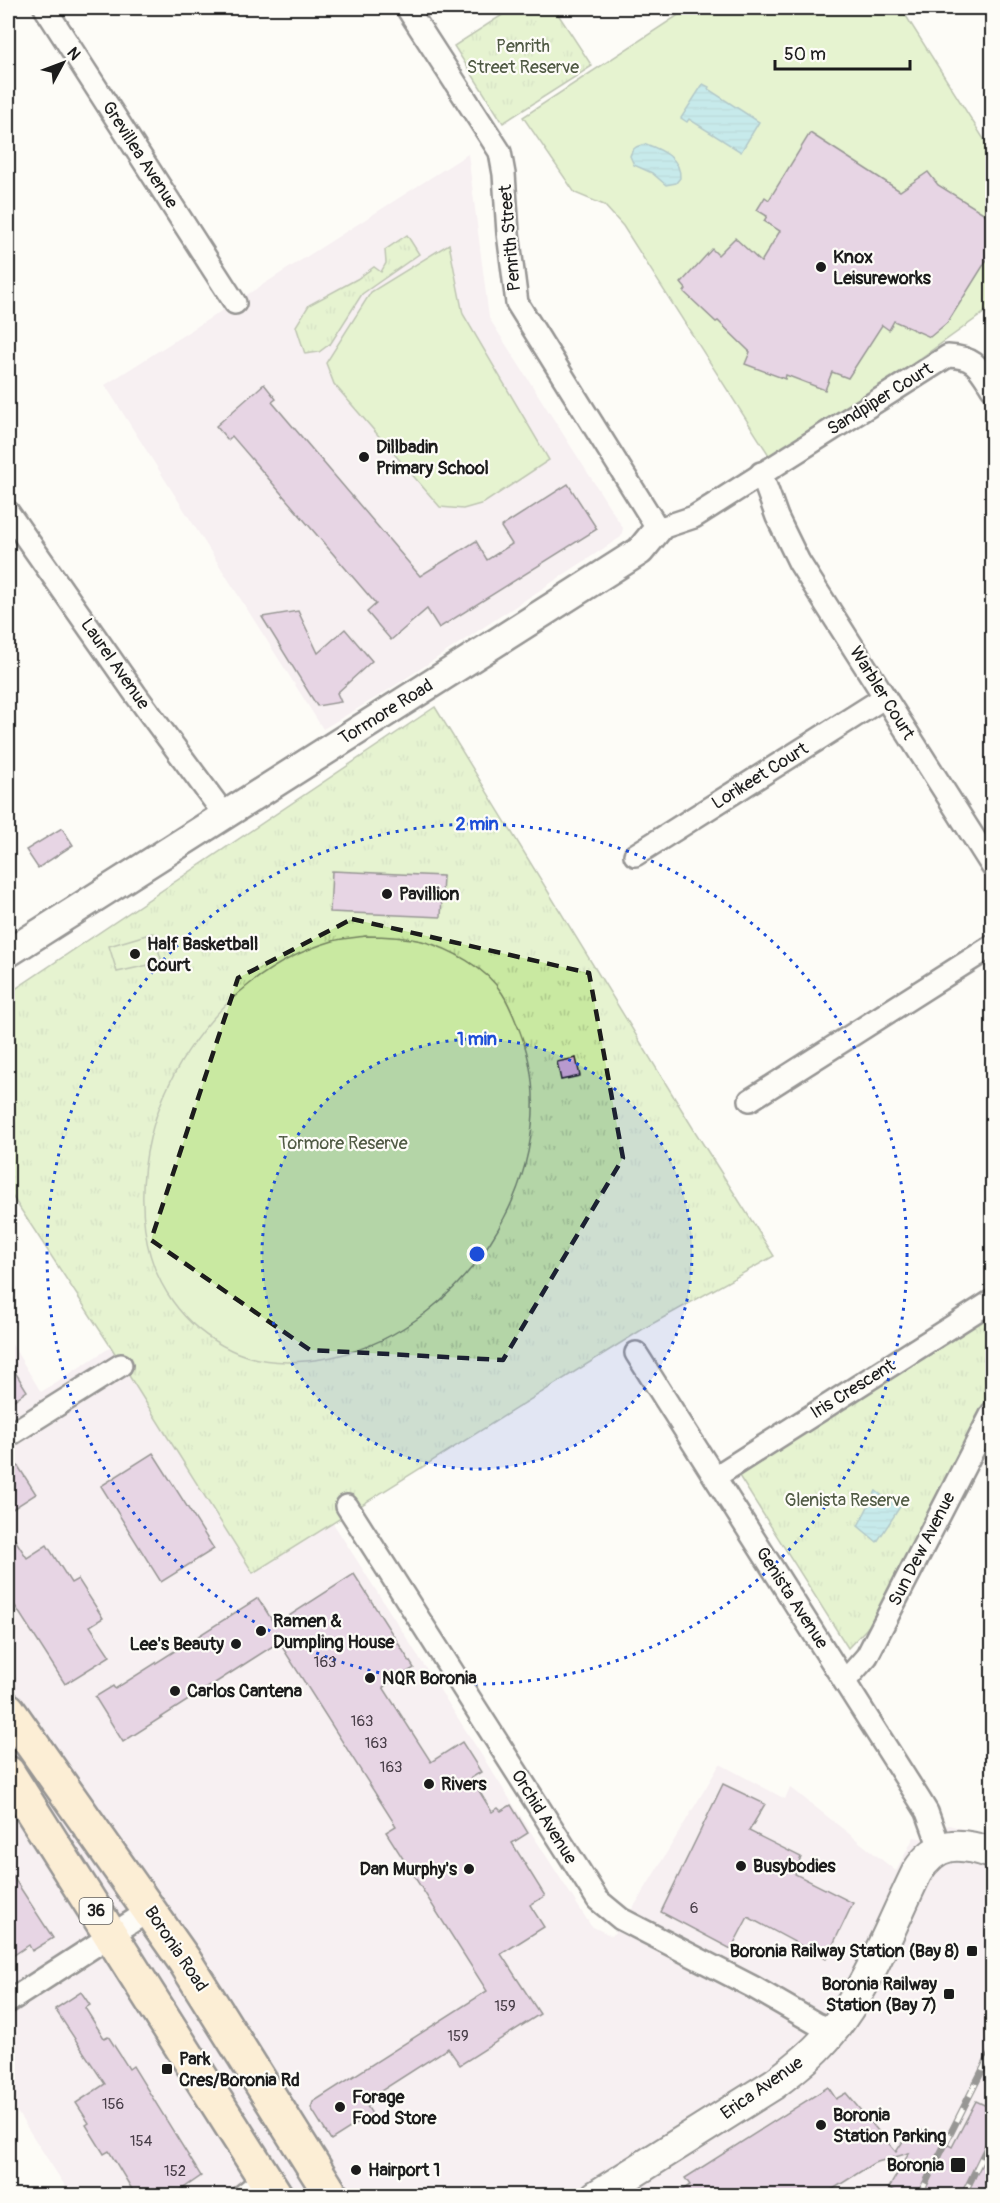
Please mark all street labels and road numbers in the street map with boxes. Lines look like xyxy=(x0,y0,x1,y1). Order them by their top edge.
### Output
street label: Grevillea Avenue xyxy=(97,97,183,213)
street label: Penrith Street xyxy=(494,183,526,292)
street label: Sandpiper Court xyxy=(823,357,938,441)
street label: Laurel Avenue xyxy=(75,614,155,714)
street label: Warbler Court xyxy=(844,642,920,745)
street label: Tormore Road xyxy=(335,674,437,750)
street label: Lorikeet Court xyxy=(708,737,813,815)
street label: Iris Crescent xyxy=(806,1354,900,1424)
street label: Sun Dew Avenue xyxy=(883,1488,961,1610)
street label: Genista Avenue xyxy=(751,1543,834,1653)
street label: Orchid Avenue xyxy=(506,1766,582,1869)
road number: 36 xyxy=(80,1898,112,1924)
street label: Boronia Road xyxy=(139,1902,213,1996)
street label: Erica Avenue xyxy=(716,2051,808,2125)

